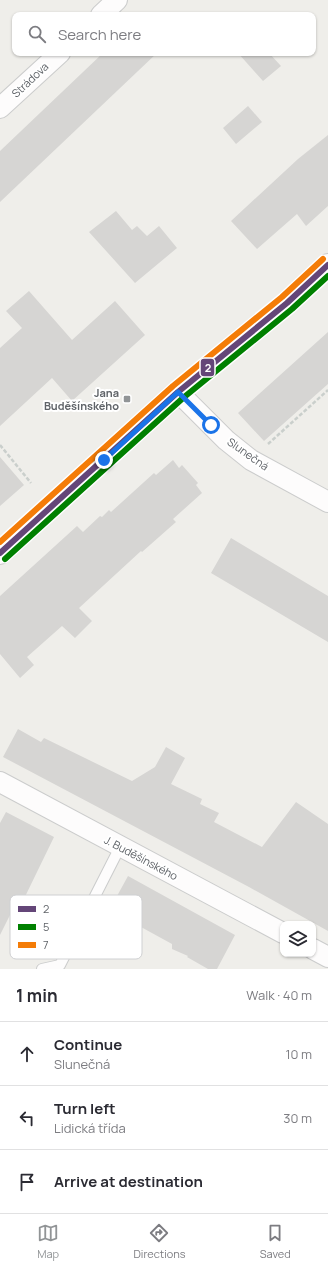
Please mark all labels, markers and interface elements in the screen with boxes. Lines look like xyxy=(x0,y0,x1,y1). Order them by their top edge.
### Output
search box xyxy=(12,12,316,56)
icon: search xyxy=(26,23,48,45)
text: Search here xyxy=(58,24,141,45)
street label: Strádova xyxy=(8,59,51,101)
line badge: 2 xyxy=(200,358,215,377)
text: 2 xyxy=(205,360,211,375)
place label: Jana Buděšínského xyxy=(44,385,119,413)
marker: Jana Buděšínského xyxy=(122,394,132,404)
route start xyxy=(202,416,220,434)
street label: Slunečná xyxy=(225,434,272,473)
route end xyxy=(95,451,113,469)
street label: J. Buděšínského xyxy=(102,832,181,883)
legend xyxy=(10,895,142,959)
text: 2 xyxy=(43,901,49,916)
text: 5 xyxy=(43,919,49,934)
map controls xyxy=(280,921,316,957)
button: layers xyxy=(280,921,316,957)
text: 7 xyxy=(43,937,49,952)
text: 1 min xyxy=(16,984,58,1007)
text: Walk · 40 m xyxy=(246,986,312,1004)
text: Continue xyxy=(54,1034,122,1055)
icon: ahead xyxy=(16,1043,38,1065)
text: 10 m xyxy=(285,1045,312,1063)
text: Slunečná xyxy=(54,1055,110,1073)
text: Turn left xyxy=(54,1098,116,1119)
icon: left xyxy=(16,1107,38,1129)
text: 30 m xyxy=(283,1109,312,1127)
text: Lidická třída xyxy=(54,1119,126,1137)
icon: arrive xyxy=(16,1171,38,1193)
text: Arrive at destination xyxy=(54,1171,203,1192)
tab: Map xyxy=(37,1222,59,1261)
tab: Directions xyxy=(133,1222,186,1261)
tab: Saved xyxy=(260,1222,291,1261)

